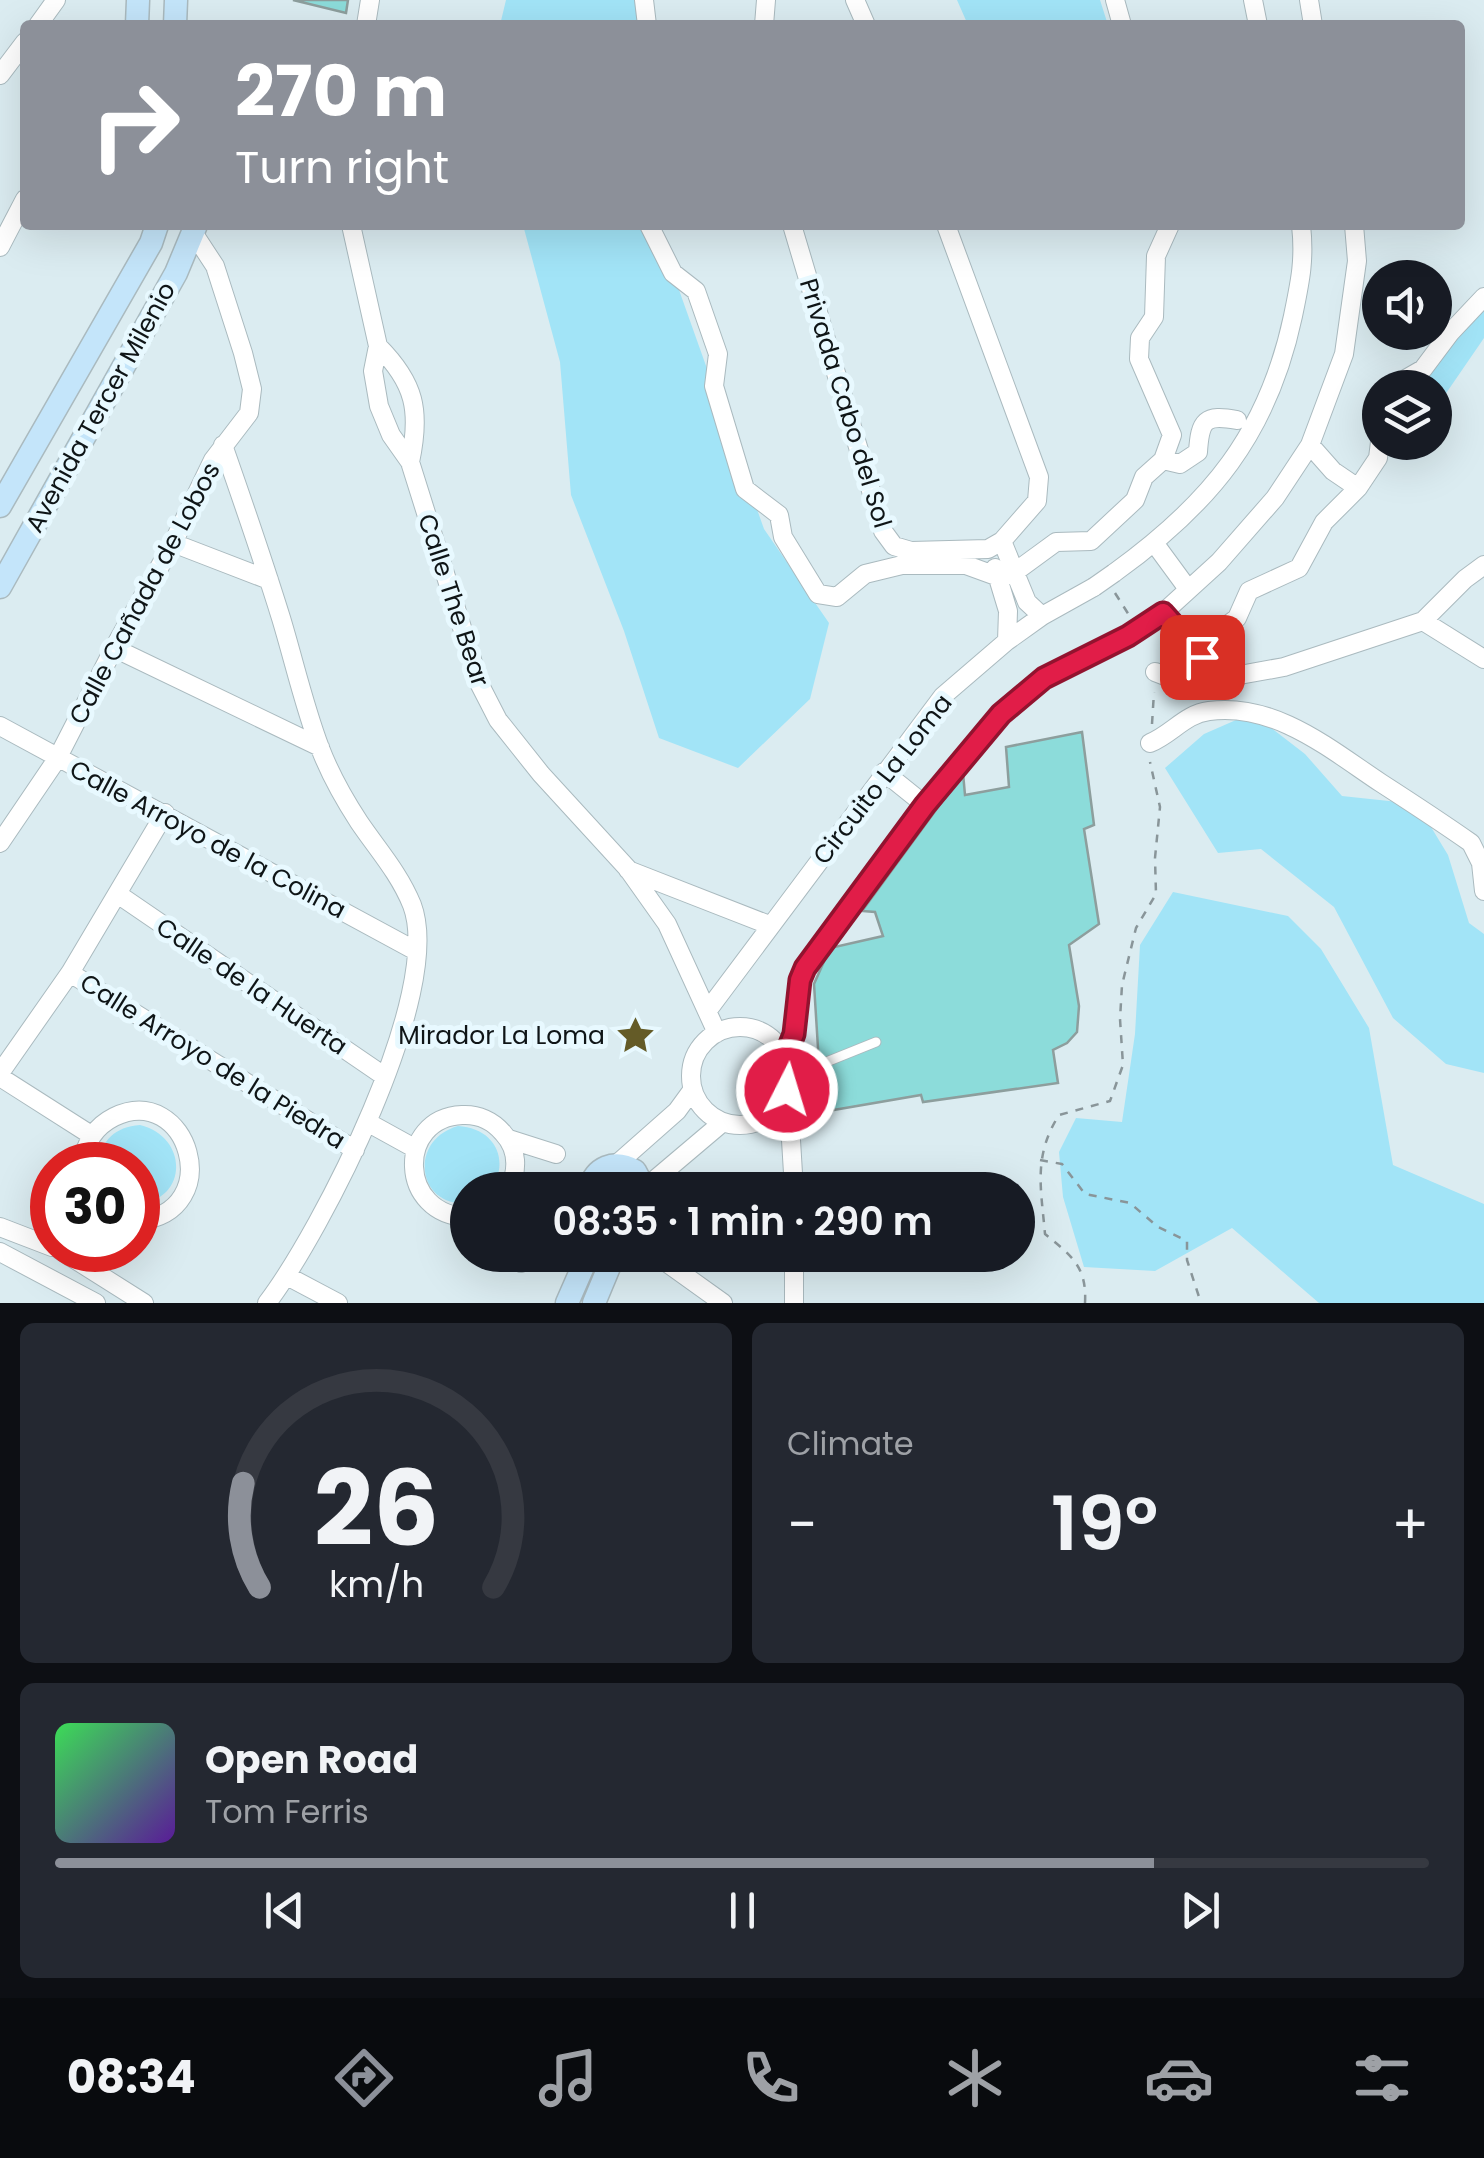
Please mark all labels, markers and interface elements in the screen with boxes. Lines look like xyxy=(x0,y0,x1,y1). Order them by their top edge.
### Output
text: 270 m xyxy=(235,42,447,141)
icon: right xyxy=(70,60,200,190)
text: Turn right xyxy=(235,136,449,199)
map controls xyxy=(1362,260,1452,460)
button: sound xyxy=(1362,260,1452,350)
street label: Privada Cabo del Sol xyxy=(791,274,900,532)
street label: Avenida Tercer Milenio xyxy=(17,276,184,539)
button: layers xyxy=(1362,370,1452,460)
street label: Calle Cañada de Lobos xyxy=(60,456,228,730)
street label: Calle The Bear xyxy=(409,509,498,691)
pin xyxy=(1160,615,1245,700)
icon: arrive xyxy=(1175,630,1230,685)
street label: Circuito La Loma xyxy=(805,687,960,872)
street label: Calle Arroyo de la Colina xyxy=(63,752,352,927)
street label: Calle de la Huerta xyxy=(149,909,354,1063)
street label: Calle Arroyo de la Piedra xyxy=(73,965,352,1158)
place icon: Mirador La Loma xyxy=(614,1014,656,1056)
place label: Mirador La Loma xyxy=(398,1018,605,1053)
position arrow xyxy=(735,1038,839,1142)
speed limit sign: 30 xyxy=(30,1142,160,1272)
text: 08:35 · 1 min · 290 m xyxy=(552,1195,933,1248)
text: Climate xyxy=(787,1421,914,1466)
text: 26 xyxy=(313,1436,439,1581)
text: 19° xyxy=(1051,1471,1158,1576)
text: − xyxy=(787,1486,817,1563)
text: + xyxy=(1391,1486,1429,1563)
text: km/h xyxy=(328,1559,424,1610)
text: Open Road xyxy=(205,1733,418,1786)
text: Tom Ferris xyxy=(205,1789,369,1834)
icon: previous xyxy=(257,1883,312,1938)
icon: pause xyxy=(715,1883,770,1938)
icon: next xyxy=(1173,1883,1228,1938)
icon: directions xyxy=(329,2043,399,2113)
icon: music xyxy=(533,2043,603,2113)
icon: phone xyxy=(736,2043,806,2113)
icon: climate xyxy=(940,2043,1010,2113)
icon: car xyxy=(1144,2043,1214,2113)
icon: filters xyxy=(1347,2043,1417,2113)
text: 08:34 xyxy=(67,2046,196,2109)

